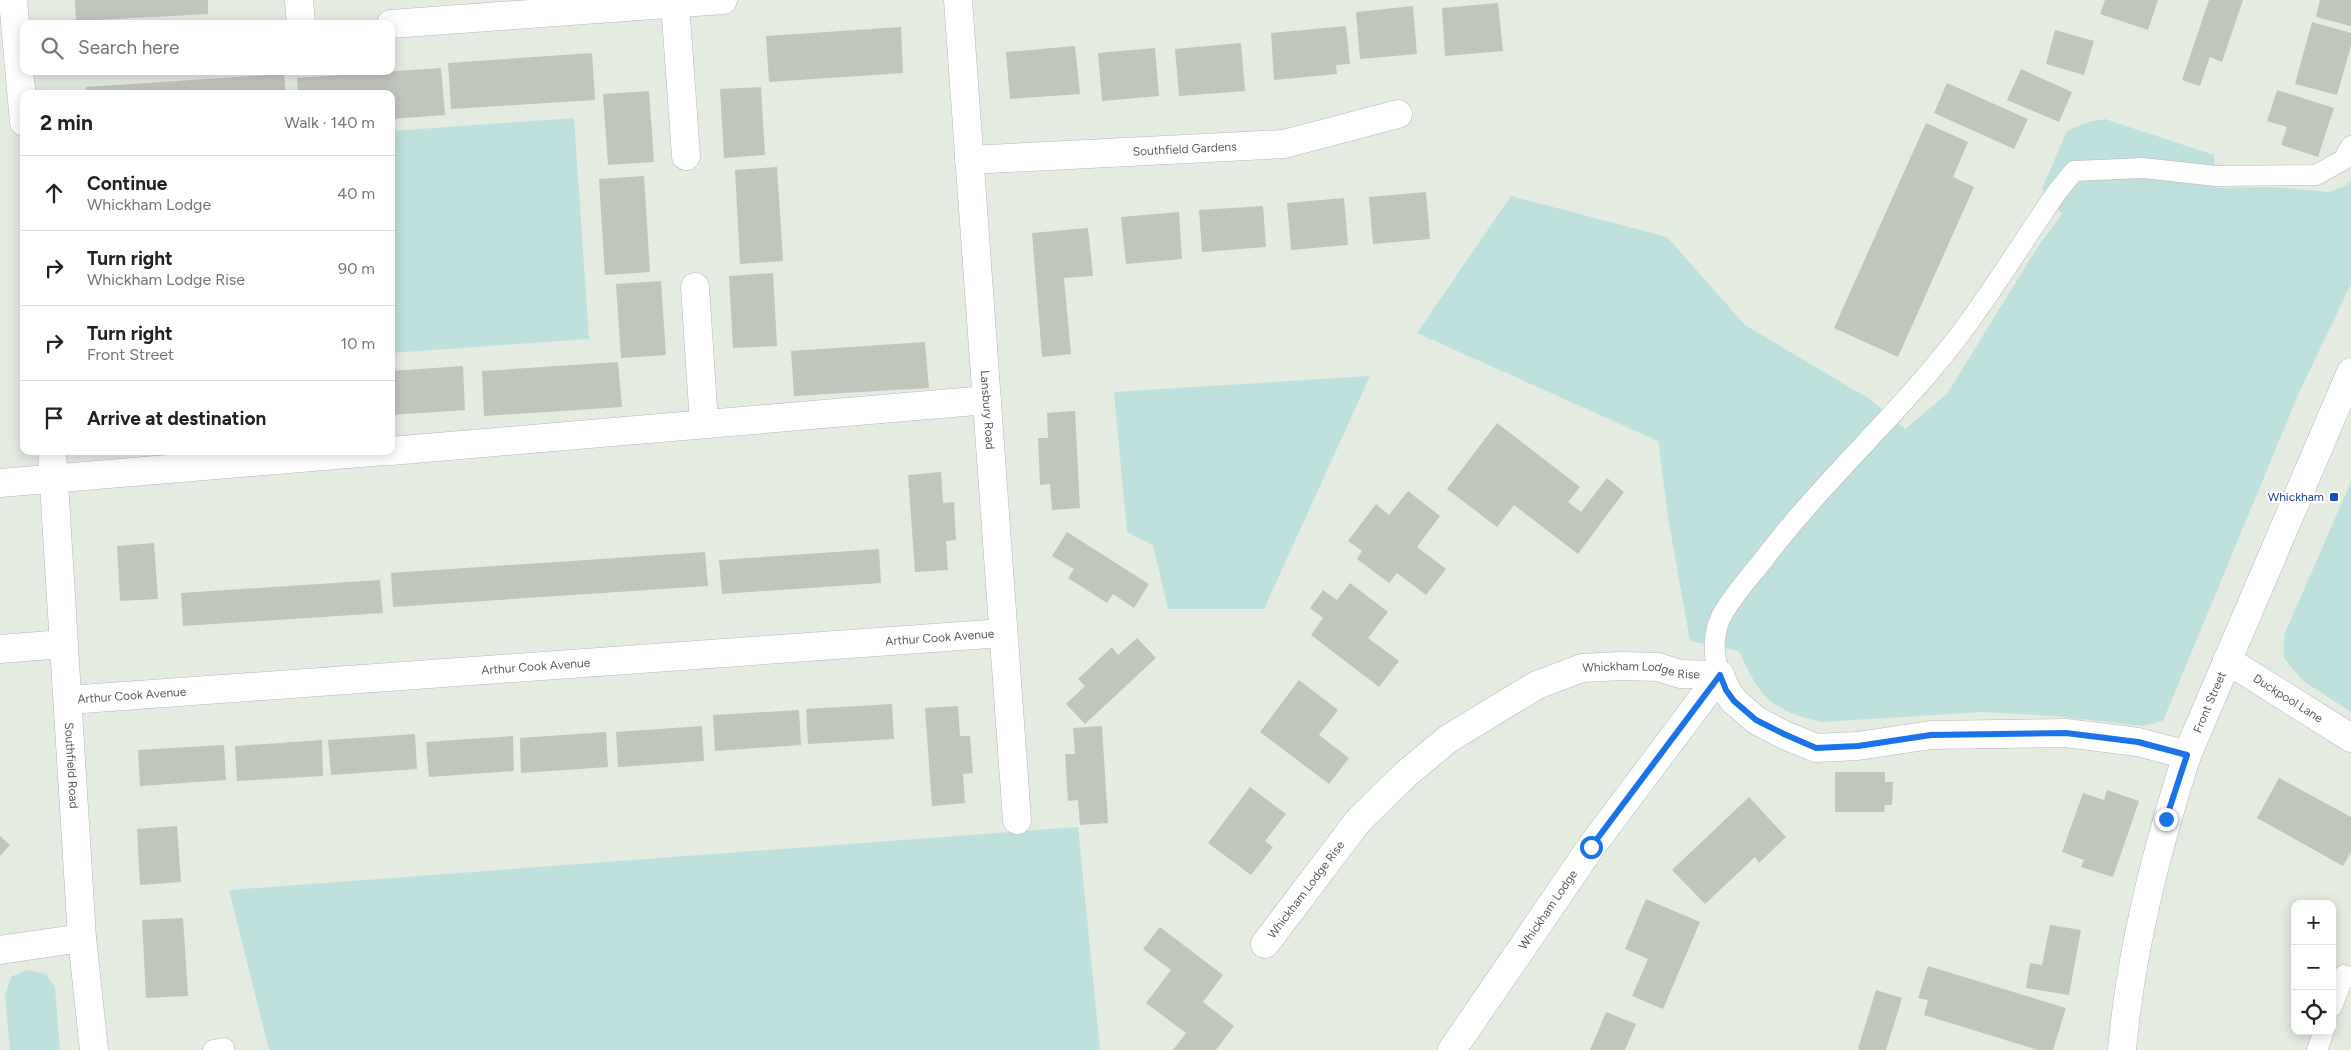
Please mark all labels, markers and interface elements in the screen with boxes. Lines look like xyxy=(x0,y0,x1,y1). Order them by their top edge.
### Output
search box xyxy=(20,20,395,75)
icon: search xyxy=(38,34,66,62)
text: Search here xyxy=(78,36,180,59)
text: 2 min xyxy=(40,110,93,135)
text: Walk · 140 m xyxy=(285,113,375,132)
street label: Southfield Gardens xyxy=(1132,139,1237,159)
text: Continue xyxy=(87,172,167,195)
icon: ahead xyxy=(40,179,68,207)
text: 40 m xyxy=(337,184,375,203)
text: Whickham Lodge xyxy=(87,195,211,214)
text: Turn right xyxy=(87,247,173,270)
icon: right xyxy=(40,254,68,282)
text: 90 m xyxy=(338,259,375,278)
text: Whickham Lodge Rise xyxy=(87,270,245,289)
text: Turn right xyxy=(87,322,173,345)
icon: right xyxy=(40,329,68,357)
text: 10 m xyxy=(341,334,375,353)
text: Front Street xyxy=(87,345,174,364)
street label: Lansbury Road xyxy=(978,370,997,450)
icon: arrive xyxy=(40,404,68,432)
text: Arrive at destination xyxy=(87,407,266,430)
place label: Whickham xyxy=(2268,490,2324,504)
marker: Whickham xyxy=(2328,491,2340,503)
street label: Arthur Cook Avenue xyxy=(885,627,995,648)
street label: Arthur Cook Avenue xyxy=(481,656,591,677)
street label: Whickham Lodge Rise xyxy=(1582,659,1701,682)
street label: Front Street xyxy=(2190,669,2229,735)
street label: Duckpool Lane xyxy=(2251,671,2326,726)
street label: Arthur Cook Avenue xyxy=(77,685,187,706)
street label: Southfield Road xyxy=(62,722,81,809)
route end xyxy=(2155,808,2178,831)
route start xyxy=(1580,836,1603,859)
street label: Whickham Lodge Rise xyxy=(1265,838,1348,941)
street label: Whickham Lodge xyxy=(1516,867,1580,952)
map controls xyxy=(2291,900,2336,1035)
button: + xyxy=(2291,900,2336,945)
button: − xyxy=(2291,945,2336,990)
button: locate xyxy=(2291,990,2336,1035)

